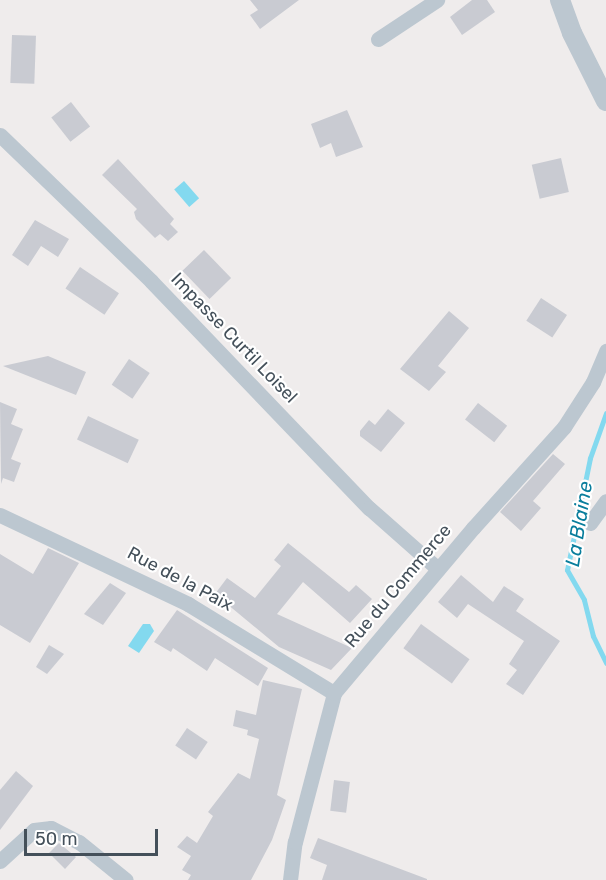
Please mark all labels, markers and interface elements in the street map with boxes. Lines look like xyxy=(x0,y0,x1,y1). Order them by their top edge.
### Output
street label: Impasse Curtil Loisel xyxy=(166,268,302,408)
water label: La Blaine xyxy=(560,480,598,568)
street label: Rue du Commerce xyxy=(340,520,456,652)
street label: Rue de la Paix xyxy=(124,542,236,616)
scale bar xyxy=(27,817,160,855)
text: 50 m xyxy=(35,828,78,850)

